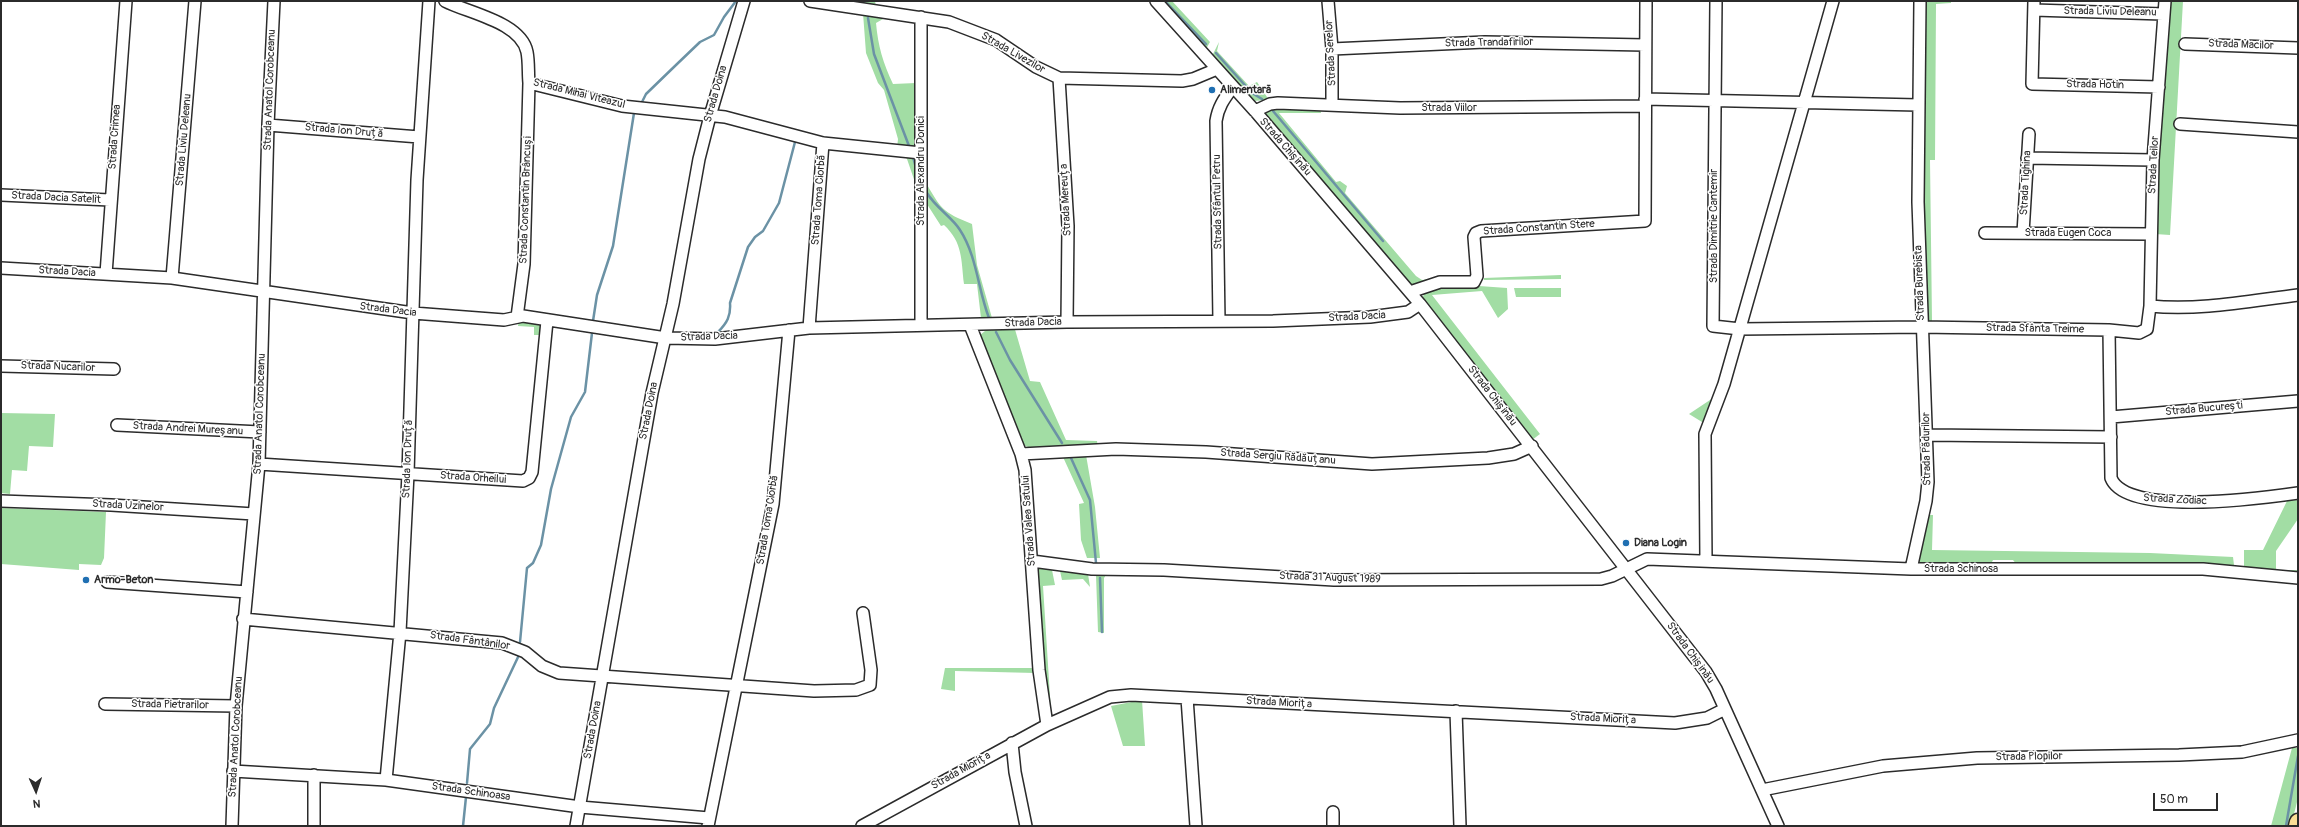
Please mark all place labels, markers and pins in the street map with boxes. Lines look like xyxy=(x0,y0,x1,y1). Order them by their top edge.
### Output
place label: Alimentară xyxy=(1220,83,1272,97)
marker: Alimentară xyxy=(1207,85,1217,95)
place label: Diana Login xyxy=(1634,536,1687,550)
marker: Diana Login xyxy=(1621,538,1631,548)
place label: Armo-Beton xyxy=(94,573,154,587)
marker: Armo-Beton xyxy=(81,575,91,585)

